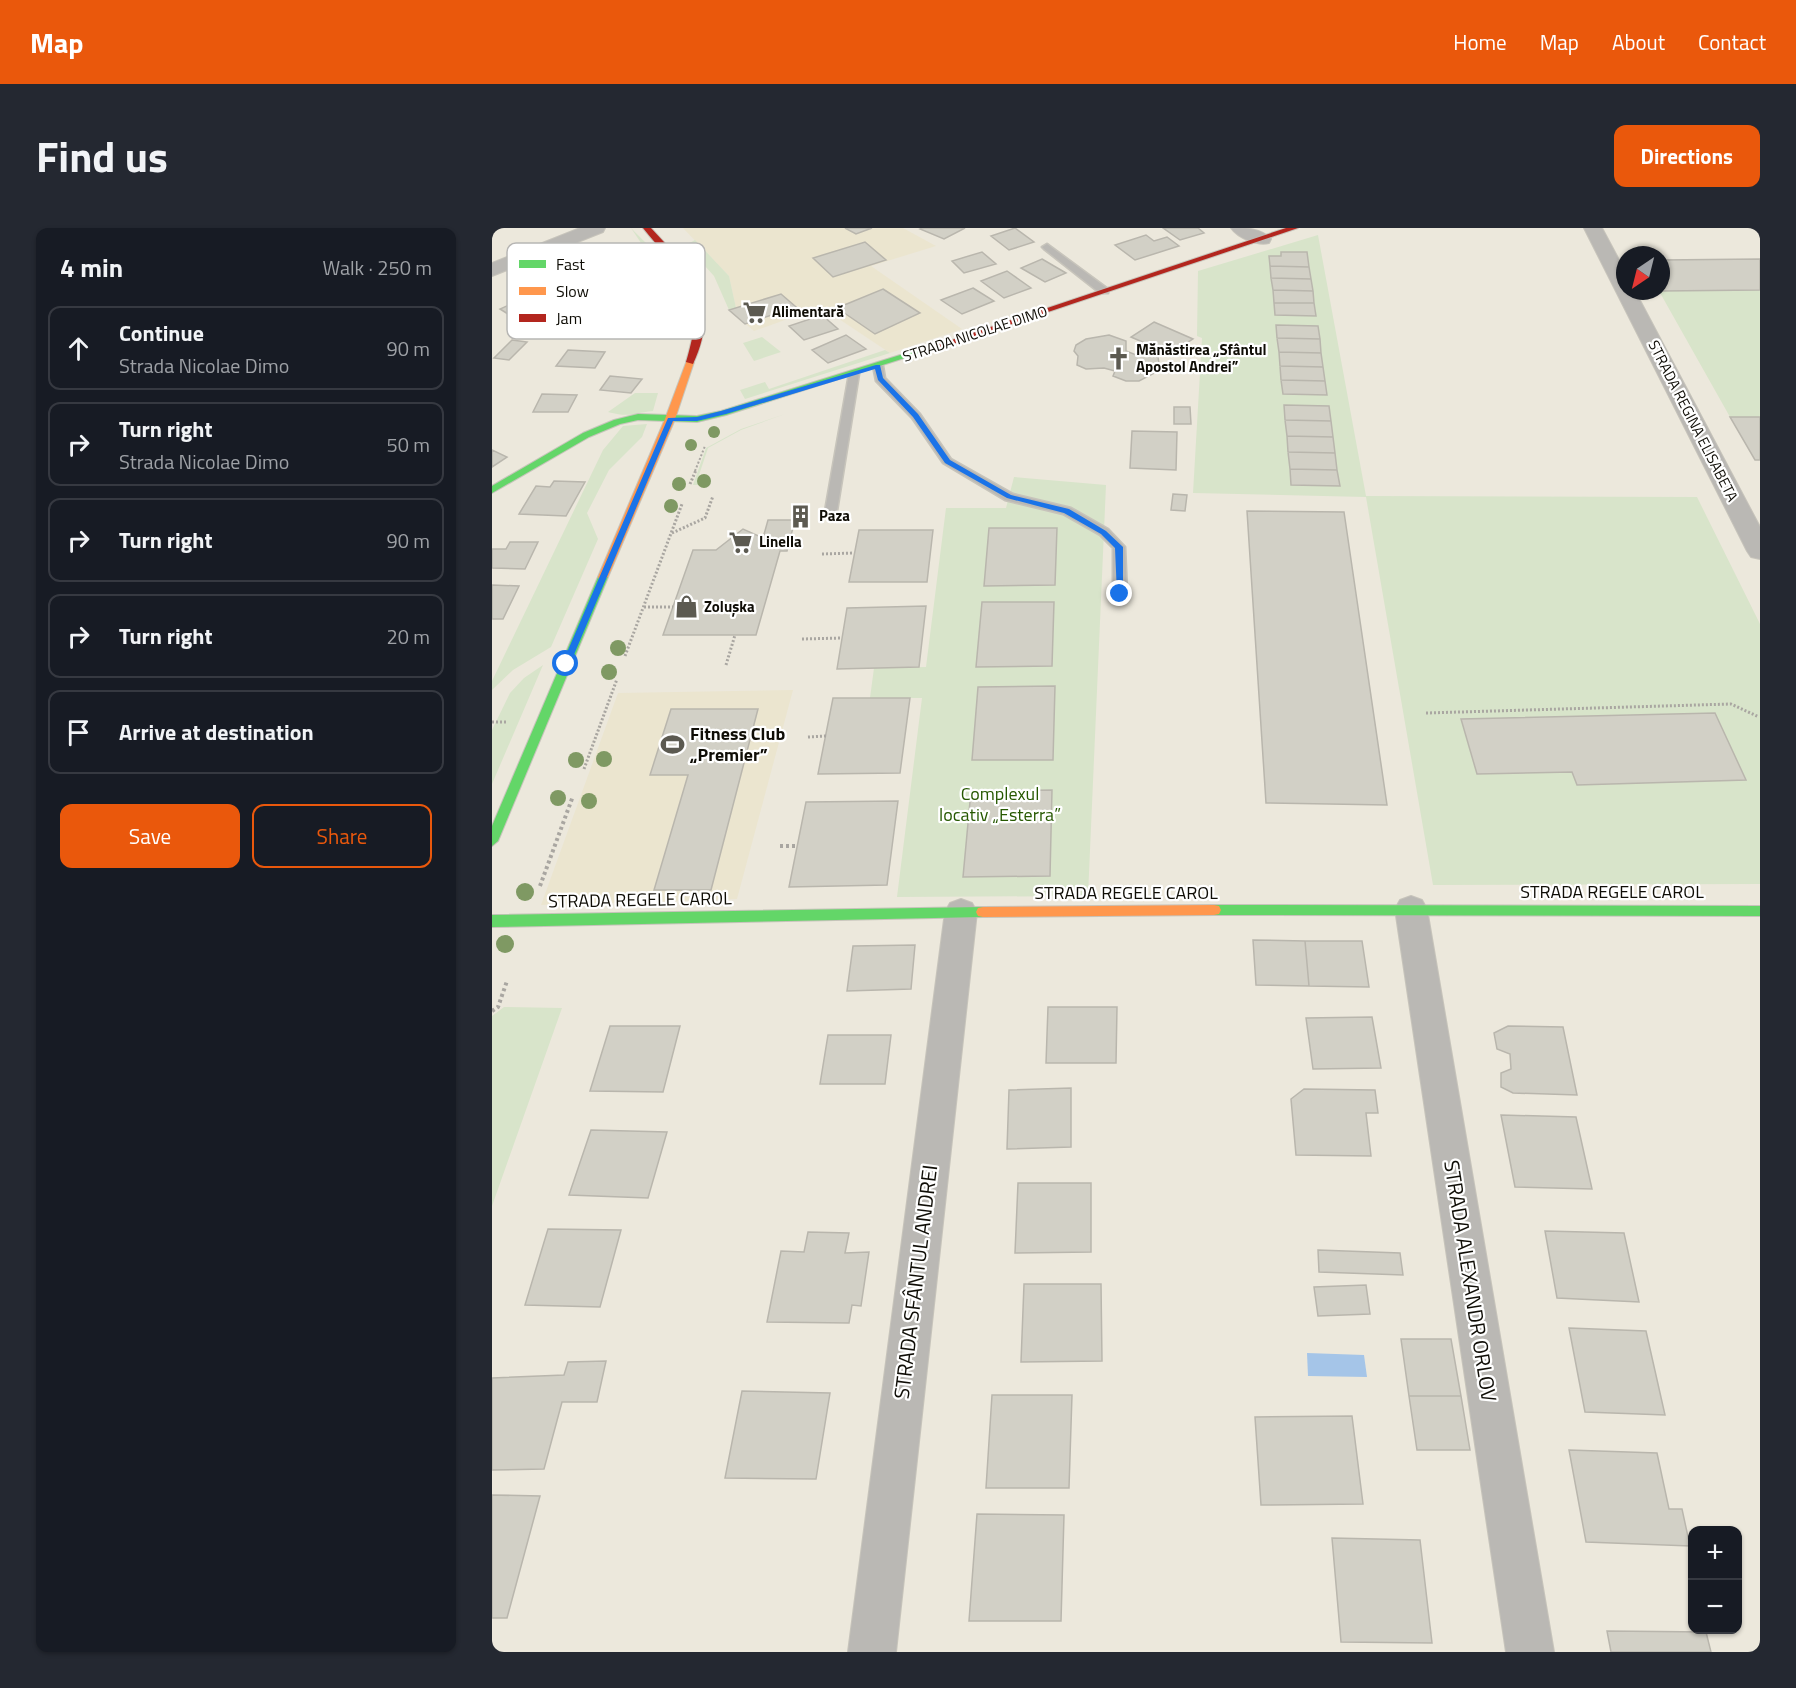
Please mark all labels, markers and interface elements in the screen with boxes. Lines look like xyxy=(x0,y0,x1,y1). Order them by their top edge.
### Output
text: Map xyxy=(30,21,84,64)
text: Home xyxy=(1453,26,1507,58)
text: Map xyxy=(1540,26,1579,58)
text: About xyxy=(1612,26,1665,58)
text: Contact xyxy=(1698,26,1766,58)
text: Find us xyxy=(36,124,168,188)
button: Directions xyxy=(1614,125,1760,187)
legend xyxy=(507,243,705,339)
north arrow xyxy=(1616,246,1670,300)
text: 4 min xyxy=(60,248,123,287)
text: Walk · 250 m xyxy=(323,252,432,283)
text: Fast xyxy=(556,252,585,276)
text: Slow xyxy=(556,279,589,303)
supermarket icon: Alimentară xyxy=(741,299,767,325)
street label: STRADA NICOLAE DIMO xyxy=(899,299,1050,368)
place label: Alimentară xyxy=(772,300,844,323)
text: Jam xyxy=(556,306,582,330)
text: Continue xyxy=(119,316,204,350)
icon: ahead xyxy=(62,332,95,365)
text: 90 m xyxy=(386,333,430,364)
street label: STRADA REGINA ELISABETA xyxy=(1643,336,1744,505)
place label: Mănăstirea „Sfântul Apostol Andrei” xyxy=(1136,338,1267,378)
church icon: Mănăstirea „Sfântul Apostol Andrei” xyxy=(1105,346,1131,372)
text: Strada Nicolae Dimo xyxy=(119,350,289,381)
text: Turn right xyxy=(119,412,213,446)
icon: right xyxy=(62,428,95,461)
text: 50 m xyxy=(386,429,430,460)
text: Strada Nicolae Dimo xyxy=(119,446,289,477)
building icon: Paza xyxy=(788,503,814,529)
place label: Paza xyxy=(819,504,850,527)
text: Turn right xyxy=(119,523,213,557)
icon: right xyxy=(62,524,95,557)
text: 90 m xyxy=(386,525,430,556)
supermarket icon: Linella xyxy=(728,529,754,555)
place label: Linella xyxy=(759,530,802,553)
route end xyxy=(1106,580,1132,606)
shop icon: Zolușka xyxy=(673,594,699,620)
place label: Zolușka xyxy=(704,595,755,618)
text: Turn right xyxy=(119,619,213,653)
icon: right xyxy=(62,620,95,653)
text: 20 m xyxy=(386,621,430,652)
route start xyxy=(552,650,578,676)
text: Arrive at destination xyxy=(119,715,314,749)
icon: arrive xyxy=(62,716,95,749)
place label: Fitness Club „Premier” xyxy=(689,720,785,768)
sports icon: Fitness Club „Premier” xyxy=(659,731,685,757)
park label: Complexul locativ „Esterra” xyxy=(939,780,1061,828)
button: Save xyxy=(60,804,240,868)
button: Share xyxy=(252,804,432,868)
street label: STRADA REGELE CAROL xyxy=(1520,878,1704,905)
street label: STRADA REGELE CAROL xyxy=(1034,879,1218,906)
street label: STRADA REGELE CAROL xyxy=(548,884,732,915)
street label: STRADA ALEXANDR ORLOV xyxy=(1436,1158,1506,1404)
street label: STRADA SFÂNTUL ANDREI xyxy=(885,1163,945,1401)
map controls xyxy=(1688,1526,1742,1634)
button: + xyxy=(1688,1526,1742,1580)
button: − xyxy=(1688,1580,1742,1634)

